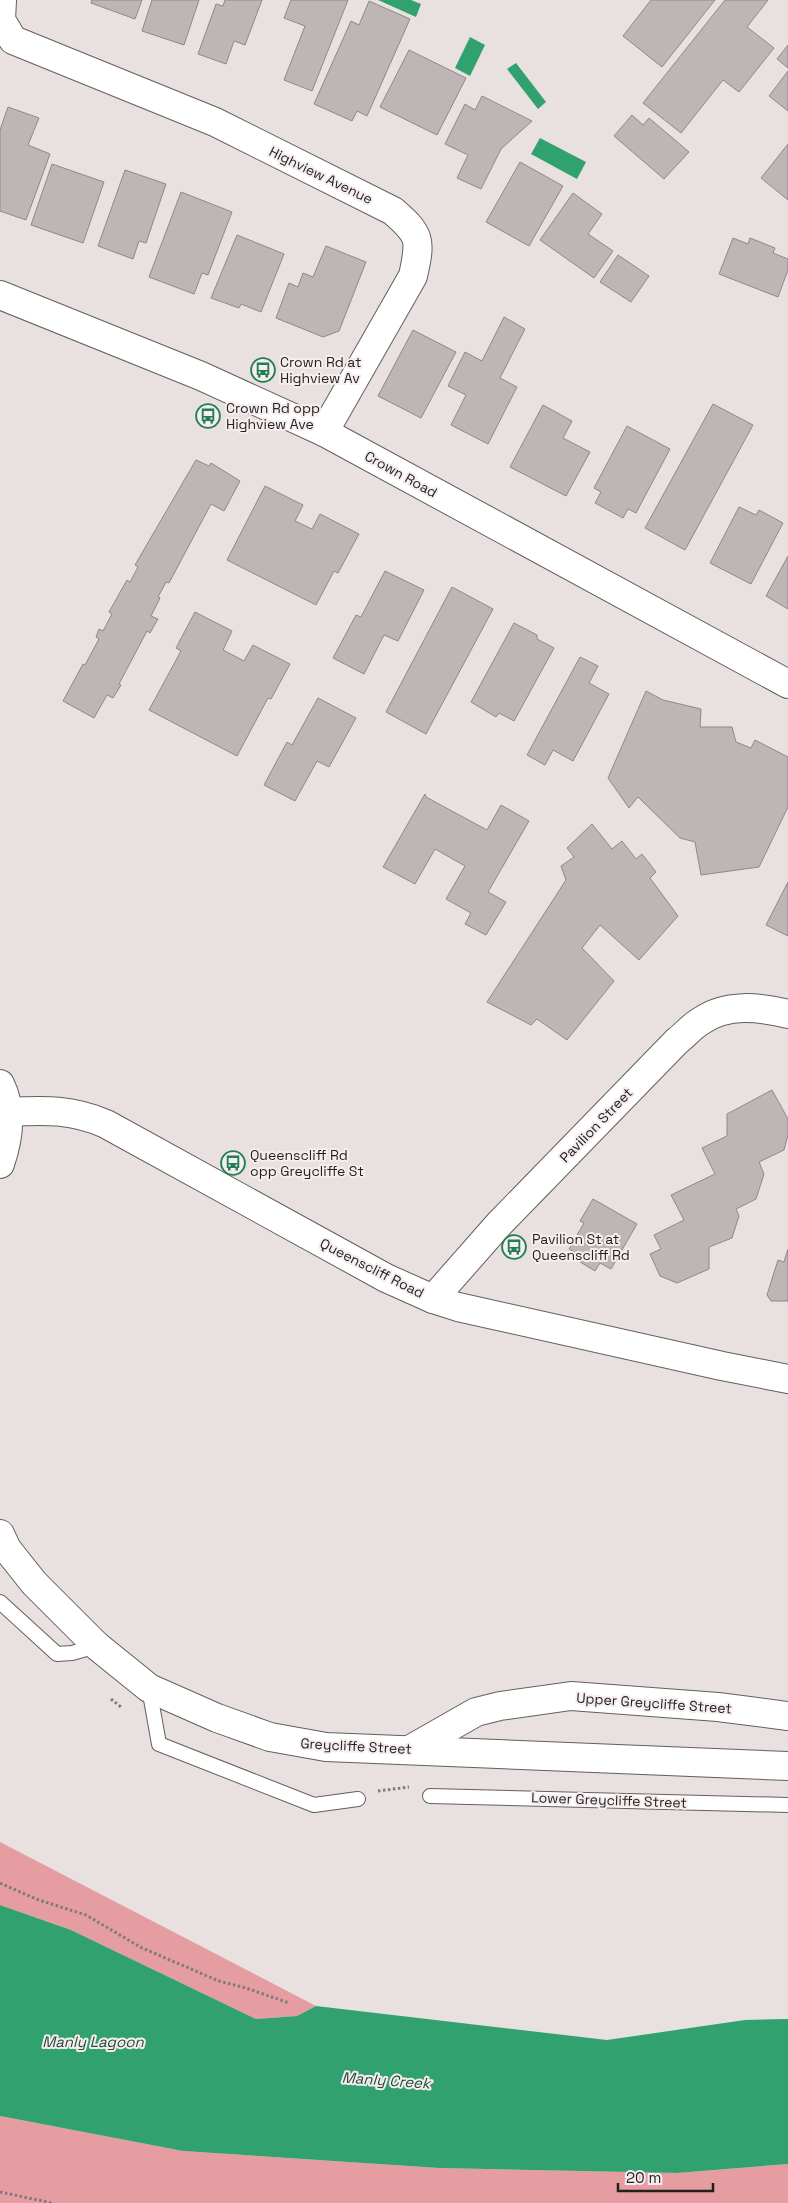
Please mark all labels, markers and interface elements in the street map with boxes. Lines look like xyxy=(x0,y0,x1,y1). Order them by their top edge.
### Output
street label: Highview Avenue xyxy=(266,142,376,208)
place label: Crown Rd at Highview Av xyxy=(280,353,361,387)
bus stop icon: Crown Rd at Highview Av xyxy=(250,357,276,383)
place label: Crown Rd opp Highview Ave xyxy=(226,399,320,433)
bus stop icon: Crown Rd opp Highview Ave xyxy=(195,403,221,429)
street label: Crown Road xyxy=(362,447,440,501)
street label: Pavilion Street xyxy=(556,1084,636,1166)
place label: Queenscliff Rd opp Greycliffe St xyxy=(250,1146,364,1180)
bus stop icon: Queenscliff Rd opp Greycliffe St xyxy=(220,1150,246,1176)
place label: Pavilion St at Queenscliff Rd xyxy=(532,1230,630,1264)
street label: Queenscliff Road xyxy=(317,1234,427,1302)
bus stop icon: Pavilion St at Queenscliff Rd xyxy=(501,1234,527,1260)
street label: Upper Greycliffe Street xyxy=(576,1689,732,1717)
street label: Greycliffe Street xyxy=(300,1734,412,1758)
street label: Lower Greycliffe Street xyxy=(531,1788,687,1812)
water label: Manly Lagoon xyxy=(42,2032,145,2051)
water label: Manly Creek xyxy=(341,2067,433,2093)
scale bar xyxy=(618,2160,713,2192)
text: 20 m xyxy=(626,2168,661,2187)

